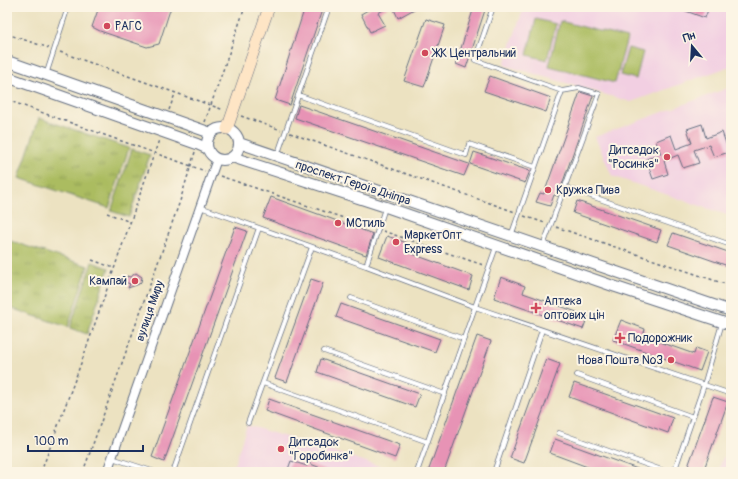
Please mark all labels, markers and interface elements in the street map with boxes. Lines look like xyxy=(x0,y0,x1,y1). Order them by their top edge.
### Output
place label: РАГС xyxy=(115,19,142,34)
marker: РАГС xyxy=(102,21,112,31)
north arrow xyxy=(672,26,712,66)
text: Пн xyxy=(681,29,697,45)
place label: ЖК Центральний xyxy=(431,46,517,61)
marker: ЖК Центральний xyxy=(420,48,430,58)
place label: Дитсадок "Росинка" xyxy=(608,143,659,172)
marker: Дитсадок "Росинка" xyxy=(662,152,672,162)
street label: проспект Героїв Дніпра xyxy=(294,157,413,209)
place label: Кружка Пива xyxy=(556,183,620,198)
marker: Кружка Пива xyxy=(543,185,553,195)
place label: МСтиль xyxy=(346,216,385,231)
marker: МСтиль xyxy=(333,218,343,228)
place label: МаркетОпт Express xyxy=(404,228,462,257)
marker: МаркетОпт Express xyxy=(391,237,401,247)
place label: Кампай xyxy=(89,274,127,289)
marker: Кампай xyxy=(130,276,140,286)
street label: вулиця Миру xyxy=(133,279,167,343)
place label: Аптека оптових цін xyxy=(544,294,605,323)
marker: Аптека оптових цін xyxy=(531,303,541,313)
place label: Подорожник xyxy=(628,331,693,346)
marker: Подорожник xyxy=(615,333,625,343)
place label: Нова Пошта №3 xyxy=(577,353,663,368)
marker: Нова Пошта №3 xyxy=(666,355,676,365)
scale bar xyxy=(28,427,143,453)
text: 100 m xyxy=(34,434,69,449)
place label: Дитсадок "Горобинка" xyxy=(288,435,353,464)
marker: Дитсадок "Горобинка" xyxy=(276,444,286,454)

